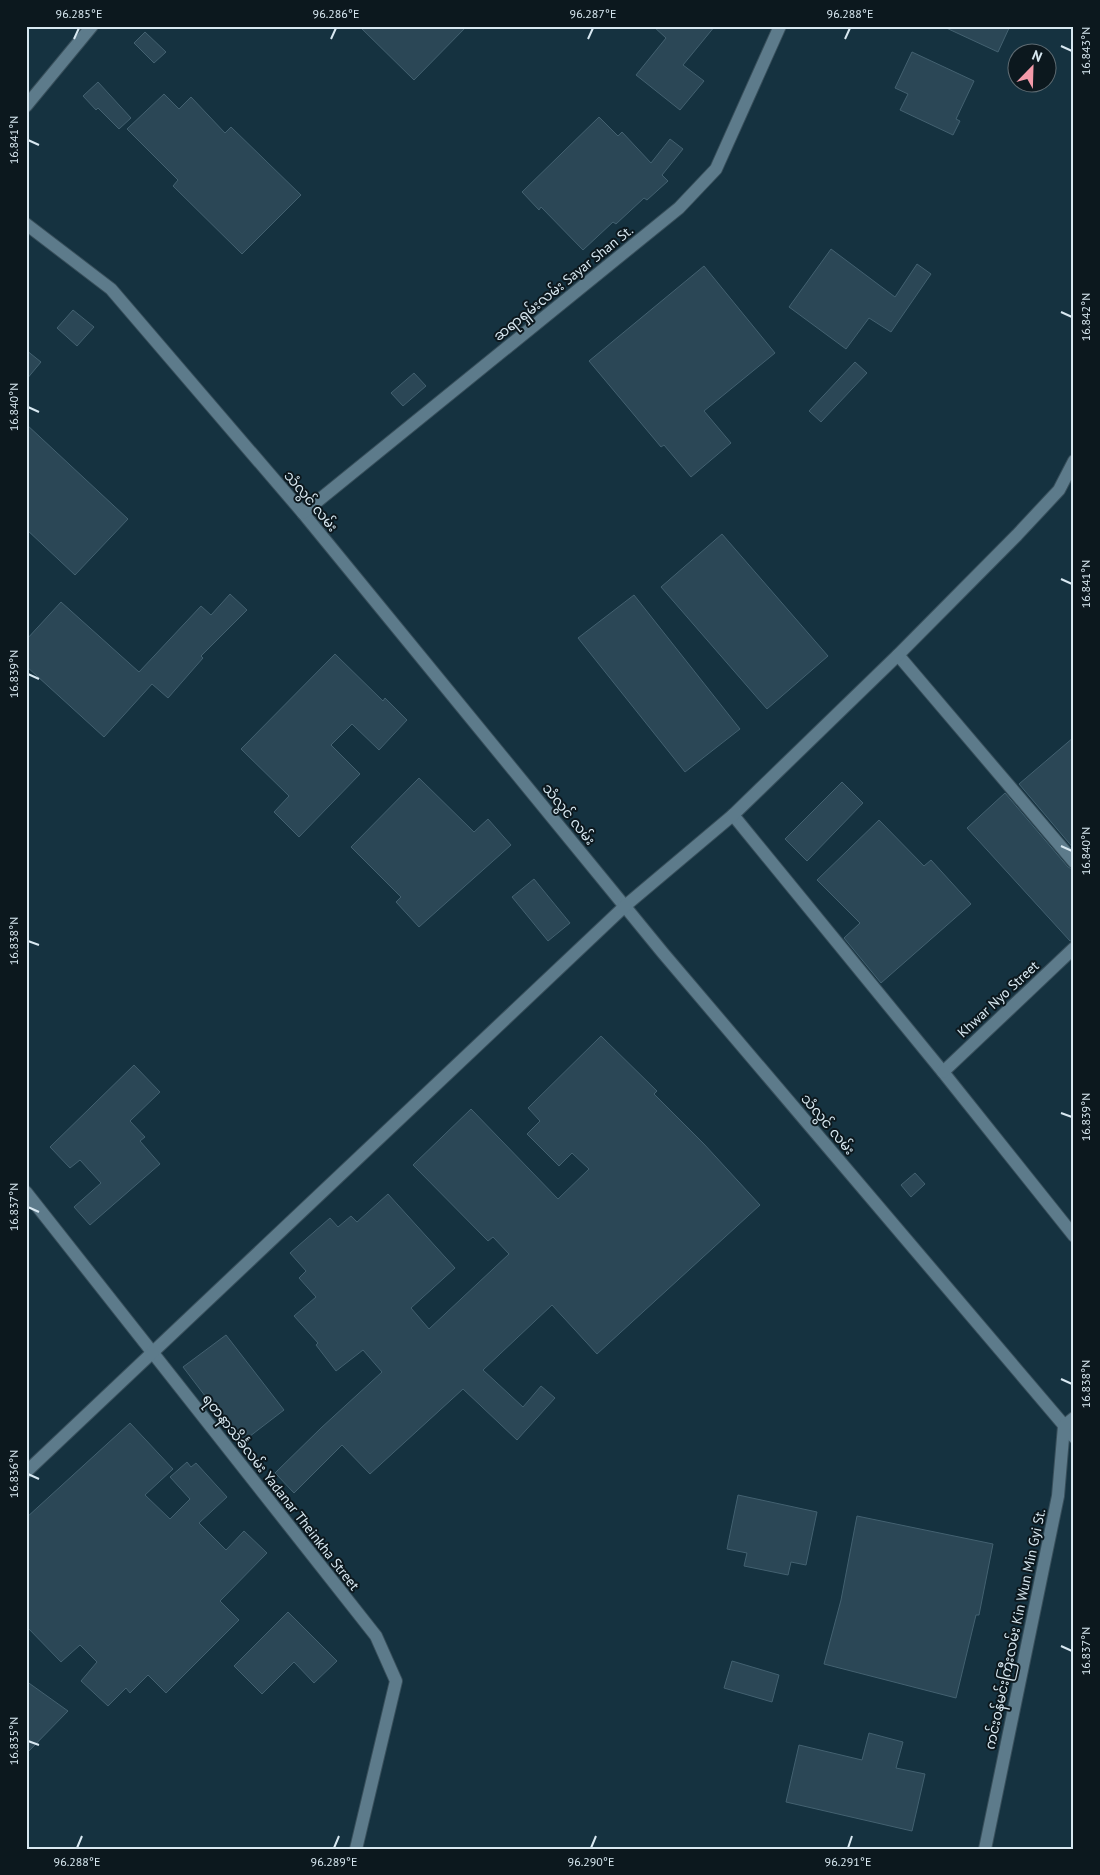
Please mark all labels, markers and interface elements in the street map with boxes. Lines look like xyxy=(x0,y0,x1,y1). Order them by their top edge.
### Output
text: 96.285°E xyxy=(56,6,102,21)
text: 96.286°E xyxy=(313,6,359,21)
text: 96.287°E xyxy=(570,6,616,21)
text: 96.288°E xyxy=(827,6,873,21)
text: 16.843°N xyxy=(1078,27,1093,75)
north arrow xyxy=(1008,42,1058,92)
text: N xyxy=(1029,46,1045,66)
text: 16.841°N xyxy=(6,116,21,164)
street label: ဆရာရှမ်းလမ်း Sayar Shan St. xyxy=(489,220,638,347)
text: 16.842°N xyxy=(1078,293,1093,341)
text: 16.840°N xyxy=(6,383,21,431)
street label: သံလွင် လမ်း xyxy=(279,466,343,537)
text: 16.841°N xyxy=(1078,560,1093,608)
text: 16.839°N xyxy=(6,650,21,698)
street label: သံလွင် လမ်း xyxy=(537,779,600,850)
text: 16.840°N xyxy=(1078,827,1093,875)
text: 16.838°N xyxy=(6,917,21,965)
street label: Khwar Nyo Street xyxy=(954,957,1043,1041)
street label: သံလွင် လမ်း xyxy=(796,1089,860,1160)
text: 16.839°N xyxy=(1078,1093,1093,1141)
text: 16.837°N xyxy=(6,1183,21,1231)
text: 16.838°N xyxy=(1078,1360,1093,1408)
street label: ရတနာသိင်္ခလမ်း Yadanar Theinkha Street xyxy=(196,1390,364,1596)
text: 16.836°N xyxy=(6,1450,21,1498)
street label: ကင်းဝန်မင်းကြီးလမ်း Kin Wun Min Gyi St. xyxy=(980,1507,1052,1752)
text: 16.837°N xyxy=(1078,1627,1093,1675)
text: 16.835°N xyxy=(6,1717,21,1765)
text: 96.288°E xyxy=(54,1854,100,1869)
text: 96.289°E xyxy=(311,1854,357,1869)
text: 96.290°E xyxy=(568,1854,614,1869)
text: 96.291°E xyxy=(825,1854,871,1869)

